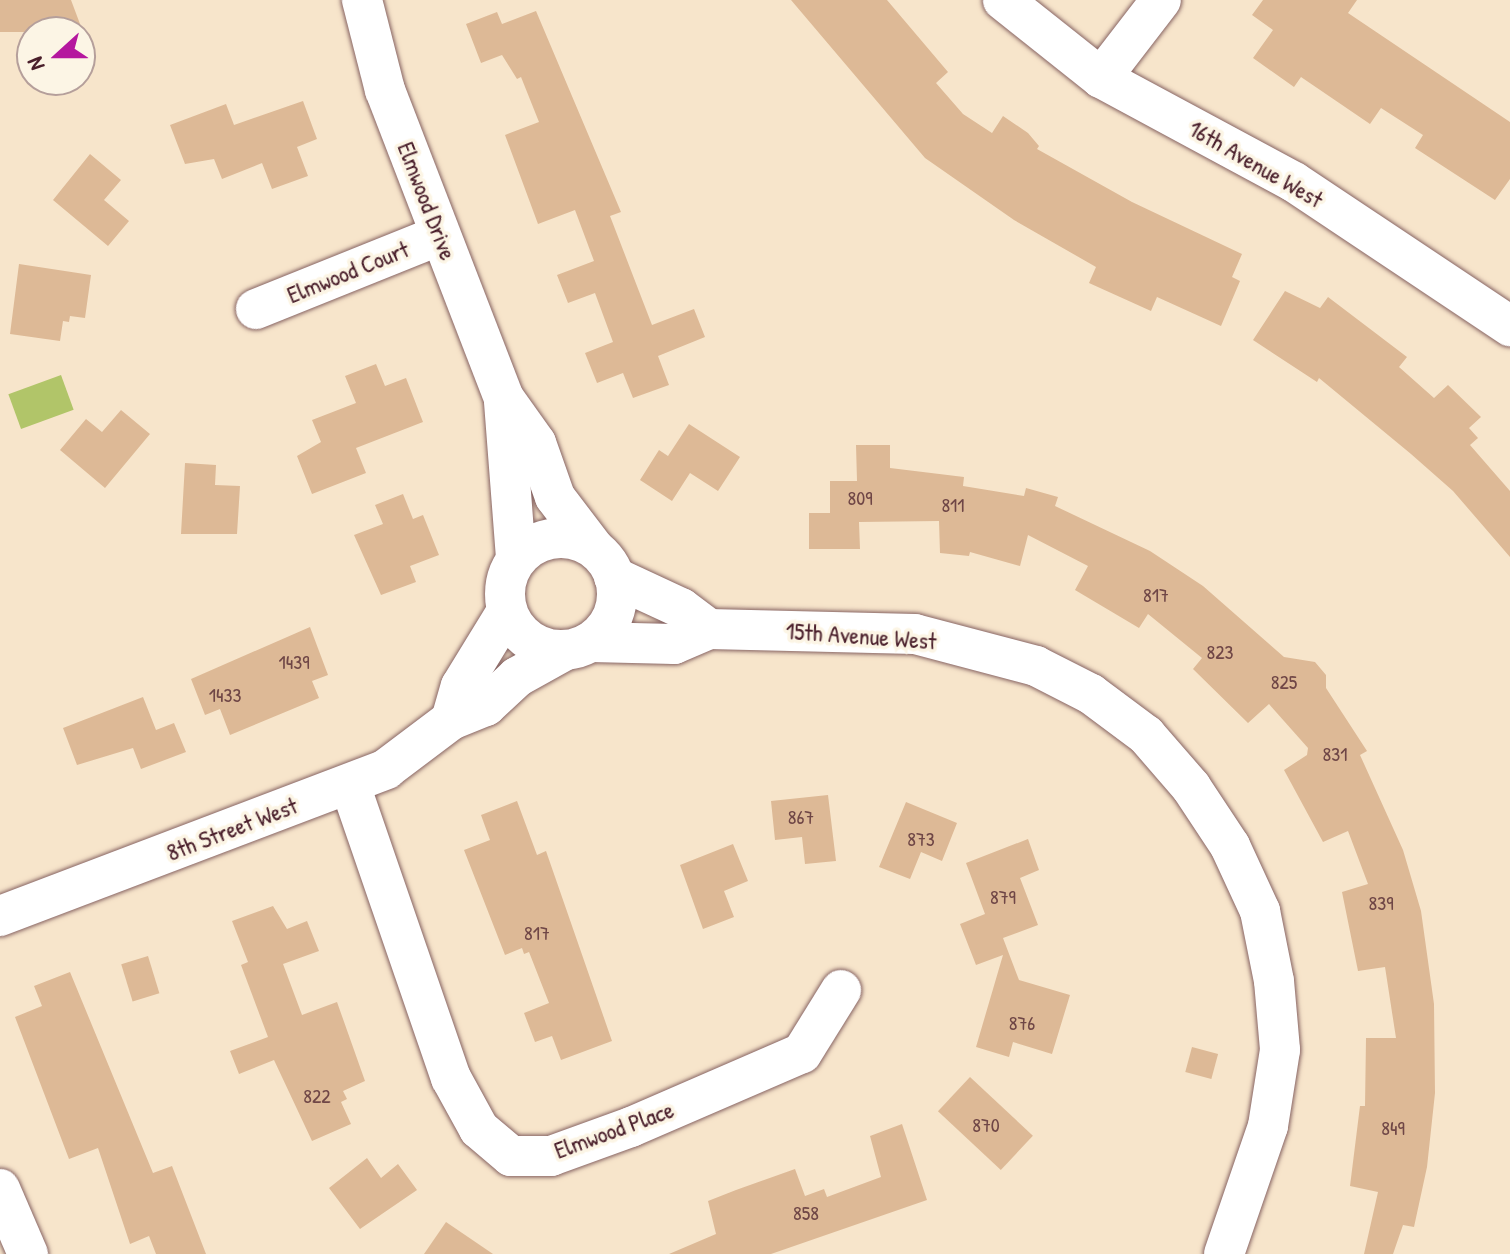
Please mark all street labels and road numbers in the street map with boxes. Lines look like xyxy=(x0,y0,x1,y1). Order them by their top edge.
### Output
street label: 16th Avenue West xyxy=(1184,114,1328,214)
street label: Elmwood Drive xyxy=(391,138,463,264)
street label: Elmwood Court xyxy=(283,235,413,309)
street label: 15th Avenue West xyxy=(785,616,937,656)
street label: 8th Street West xyxy=(163,791,301,867)
street label: Elmwood Place xyxy=(550,1095,678,1165)

